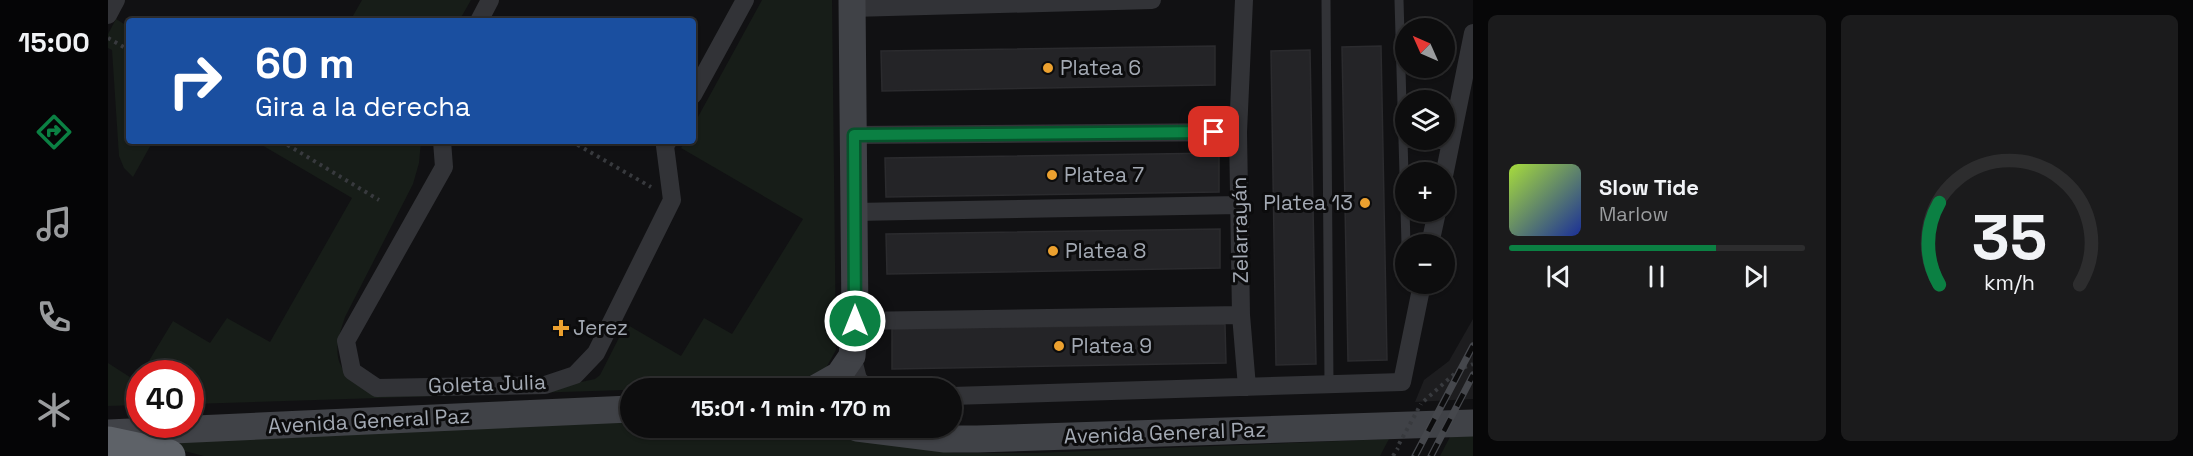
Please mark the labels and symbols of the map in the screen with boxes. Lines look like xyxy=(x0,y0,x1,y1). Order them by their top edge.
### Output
north arrow xyxy=(1395,18,1455,78)
place label: Platea 6 xyxy=(1060,54,1141,81)
marker: Platea 6 xyxy=(1041,61,1055,75)
pin xyxy=(1188,106,1239,157)
place label: Platea 7 xyxy=(1064,161,1144,188)
marker: Platea 7 xyxy=(1045,168,1059,182)
street label: Zelarrayán xyxy=(1225,177,1254,284)
place label: Platea 13 xyxy=(1263,189,1353,216)
marker: Platea 13 xyxy=(1358,196,1372,210)
place label: Platea 8 xyxy=(1065,237,1146,264)
marker: Platea 8 xyxy=(1046,244,1060,258)
position arrow xyxy=(823,289,887,353)
place label: Jerez xyxy=(573,314,628,341)
marker: Jerez xyxy=(554,321,568,335)
place label: Platea 9 xyxy=(1071,332,1152,359)
marker: Platea 9 xyxy=(1052,339,1066,353)
speed limit sign: 40 xyxy=(126,360,204,438)
street label: Goleta Julia xyxy=(427,368,547,399)
street label: Avenida General Paz xyxy=(267,402,471,439)
street label: Avenida General Paz xyxy=(1063,415,1267,450)

